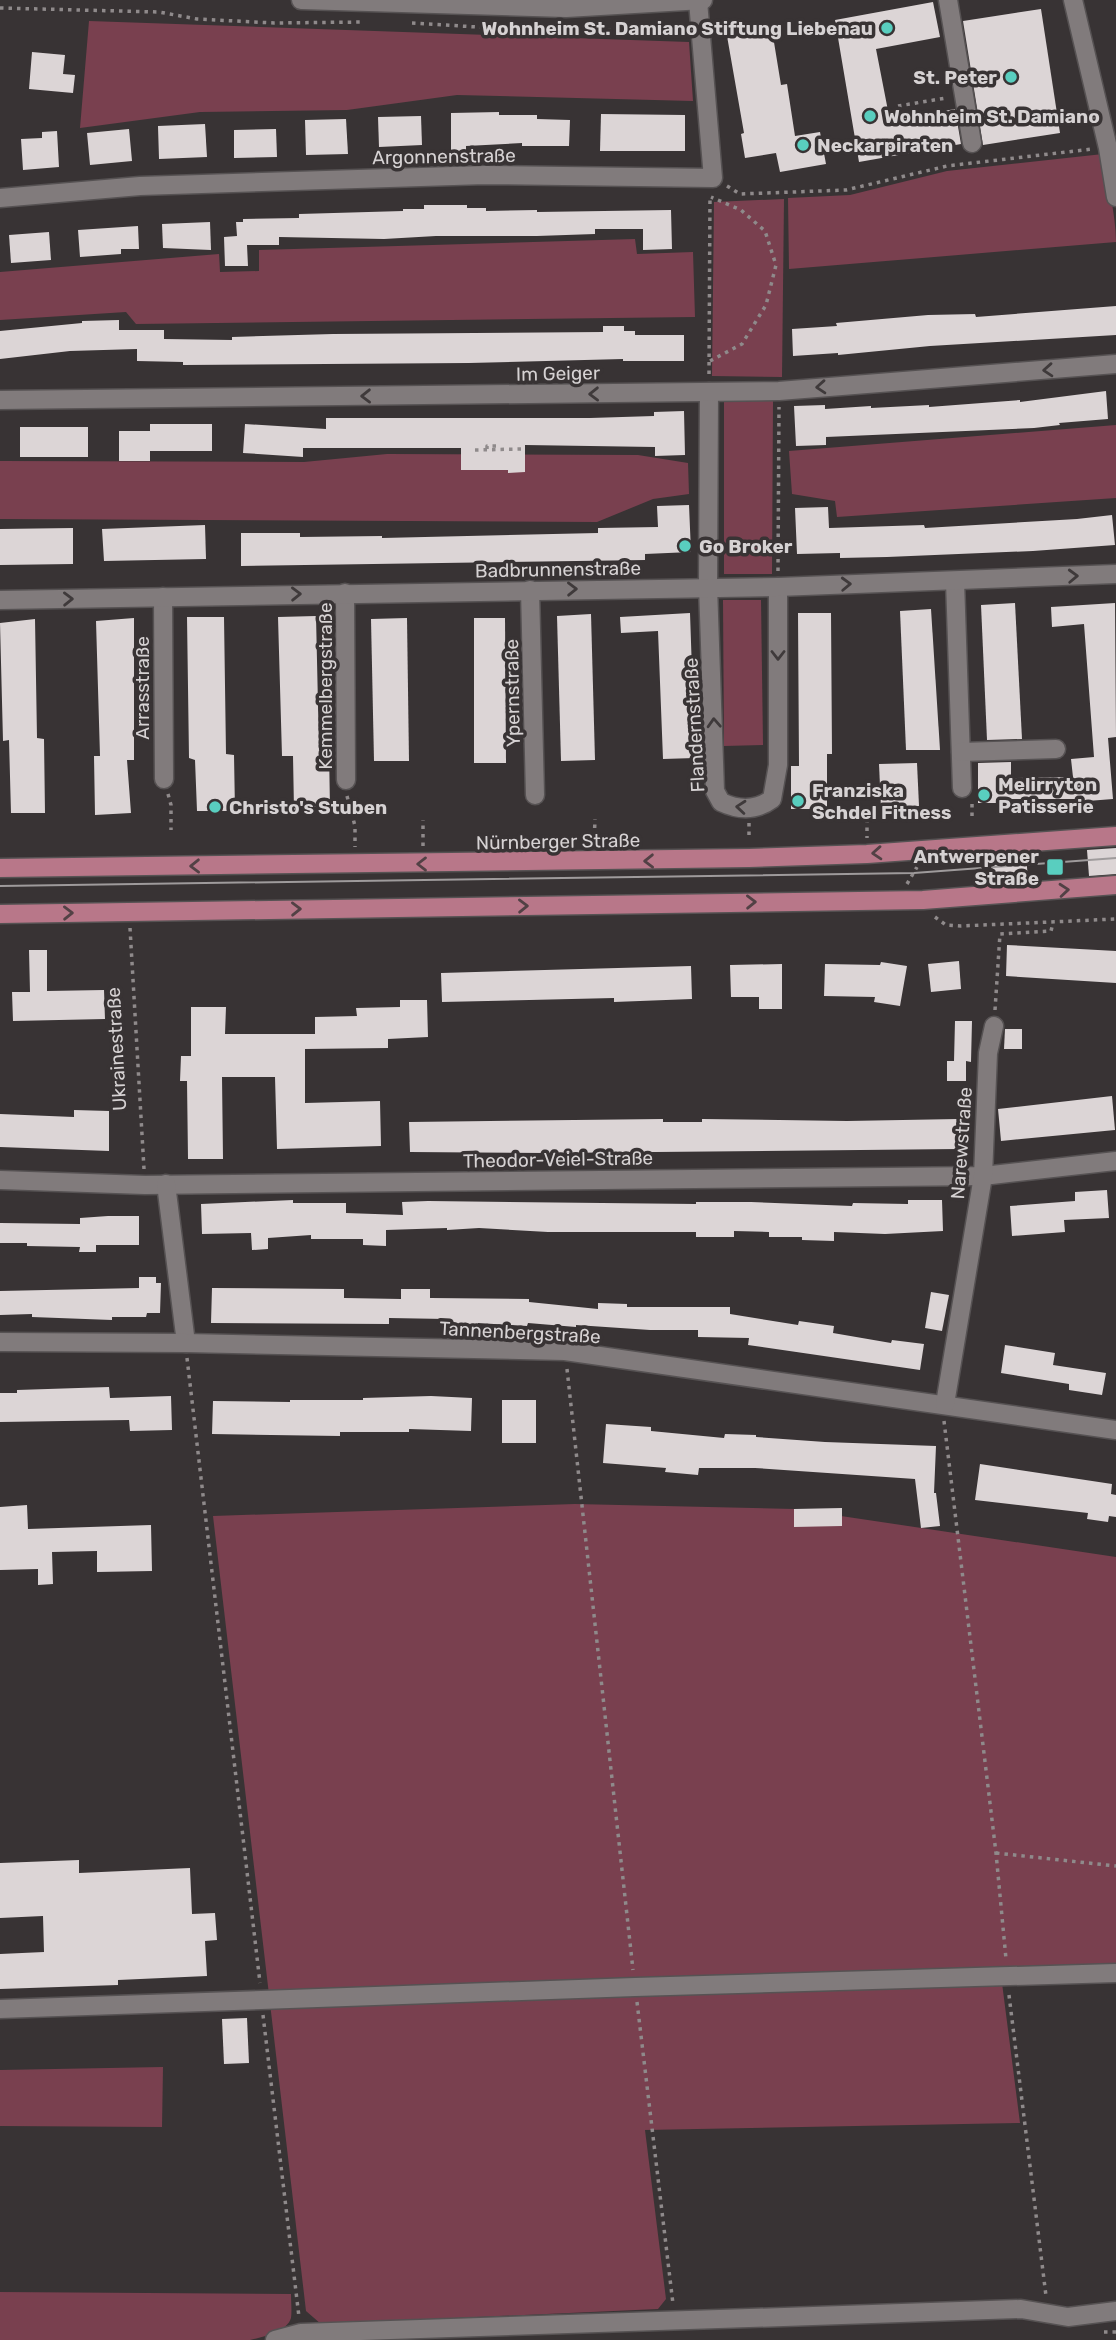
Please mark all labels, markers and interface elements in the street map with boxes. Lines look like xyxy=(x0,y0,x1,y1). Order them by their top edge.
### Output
place label: Wohnheim St. Damiano Stiftung Liebenau xyxy=(482,17,873,40)
marker: Wohnheim St. Damiano Stiftung Liebenau xyxy=(879,20,895,36)
place label: St. Peter xyxy=(913,66,997,89)
marker: St. Peter xyxy=(1003,69,1019,85)
place label: Wohnheim St. Damiano xyxy=(884,105,1100,128)
marker: Wohnheim St. Damiano xyxy=(862,108,878,124)
place label: Neckarpiraten xyxy=(817,134,953,157)
marker: Neckarpiraten xyxy=(795,137,811,153)
street label: Argonnenstraße xyxy=(372,144,516,169)
street label: Im Geiger xyxy=(516,361,601,386)
one-way arrow xyxy=(1042,362,1053,377)
one-way arrow xyxy=(815,379,826,394)
one-way arrow xyxy=(588,386,599,401)
one-way arrow xyxy=(361,388,371,404)
place label: Go Broker xyxy=(699,535,793,558)
marker: Go Broker xyxy=(677,538,693,554)
street label: Badbrunnenstraße xyxy=(475,557,641,582)
one-way arrow xyxy=(1068,568,1079,583)
one-way arrow xyxy=(841,577,852,592)
one-way arrow xyxy=(567,582,578,597)
one-way arrow xyxy=(291,586,301,602)
one-way arrow xyxy=(63,591,74,606)
street label: Kemmelbergstraße xyxy=(314,602,337,770)
street label: Arrasstraße xyxy=(131,636,154,740)
street label: Ypernstraße xyxy=(500,639,525,747)
one-way arrow xyxy=(770,650,786,661)
street label: Flandernstraße xyxy=(679,657,710,793)
one-way arrow xyxy=(707,717,722,728)
place label: Melirryton Patisserie xyxy=(998,773,1097,818)
place label: Franziska Schdel Fitness xyxy=(812,779,951,824)
marker: Melirryton Patisserie xyxy=(976,787,992,803)
marker: Franziska Schdel Fitness xyxy=(790,793,806,809)
place label: Christo's Stuben xyxy=(229,796,387,819)
marker: Christo's Stuben xyxy=(207,799,223,815)
one-way arrow xyxy=(735,800,746,815)
street label: Nürnberger Straße xyxy=(476,829,640,854)
one-way arrow xyxy=(871,845,882,860)
place label: Antwerpener Straße xyxy=(913,845,1039,890)
one-way arrow xyxy=(644,853,655,868)
one-way arrow xyxy=(416,856,427,872)
marker: Antwerpener Straße xyxy=(1045,857,1065,877)
one-way arrow xyxy=(189,858,199,874)
one-way arrow xyxy=(1059,883,1070,898)
one-way arrow xyxy=(745,895,756,910)
one-way arrow xyxy=(518,898,529,914)
one-way arrow xyxy=(290,902,301,917)
one-way arrow xyxy=(63,905,74,921)
street label: Ukrainestraße xyxy=(102,986,131,1111)
street label: Narewstraße xyxy=(946,1086,977,1200)
street label: Theodor-Veiel-Straße xyxy=(463,1146,653,1173)
street label: Tannenbergstraße xyxy=(439,1317,601,1348)

